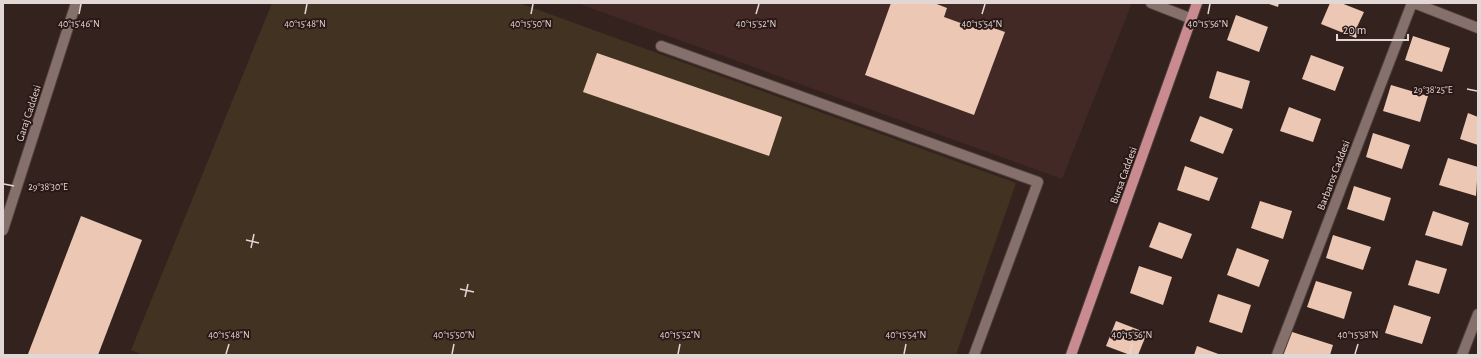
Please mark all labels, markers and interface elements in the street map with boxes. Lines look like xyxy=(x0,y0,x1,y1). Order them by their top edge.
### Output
scale bar xyxy=(1337,16,1408,42)
text: 40°15'46"N xyxy=(58,19,100,29)
text: 40°15'48"N xyxy=(284,19,326,29)
text: 40°15'50"N xyxy=(510,19,552,29)
text: 40°15'52"N xyxy=(736,19,776,29)
text: 40°15'54"N xyxy=(962,19,1002,29)
text: 40°15'56"N xyxy=(1188,19,1228,29)
text: 20 m xyxy=(1343,24,1366,36)
street label: Garaj Caddesi xyxy=(14,84,43,143)
text: 29°38'25"E xyxy=(1413,85,1453,95)
street label: Barbaros Caddesi xyxy=(1315,139,1352,212)
street label: Bursa Caddesi xyxy=(1108,145,1139,205)
text: 29°38'30"E xyxy=(28,182,68,192)
text: 40°15'48"N xyxy=(208,330,250,340)
text: 40°15'50"N xyxy=(433,330,475,340)
text: 40°15'52"N xyxy=(660,330,700,340)
text: 40°15'54"N xyxy=(886,330,926,340)
text: 40°15'56"N xyxy=(1112,330,1152,340)
text: 40°15'58"N xyxy=(1338,330,1378,340)

